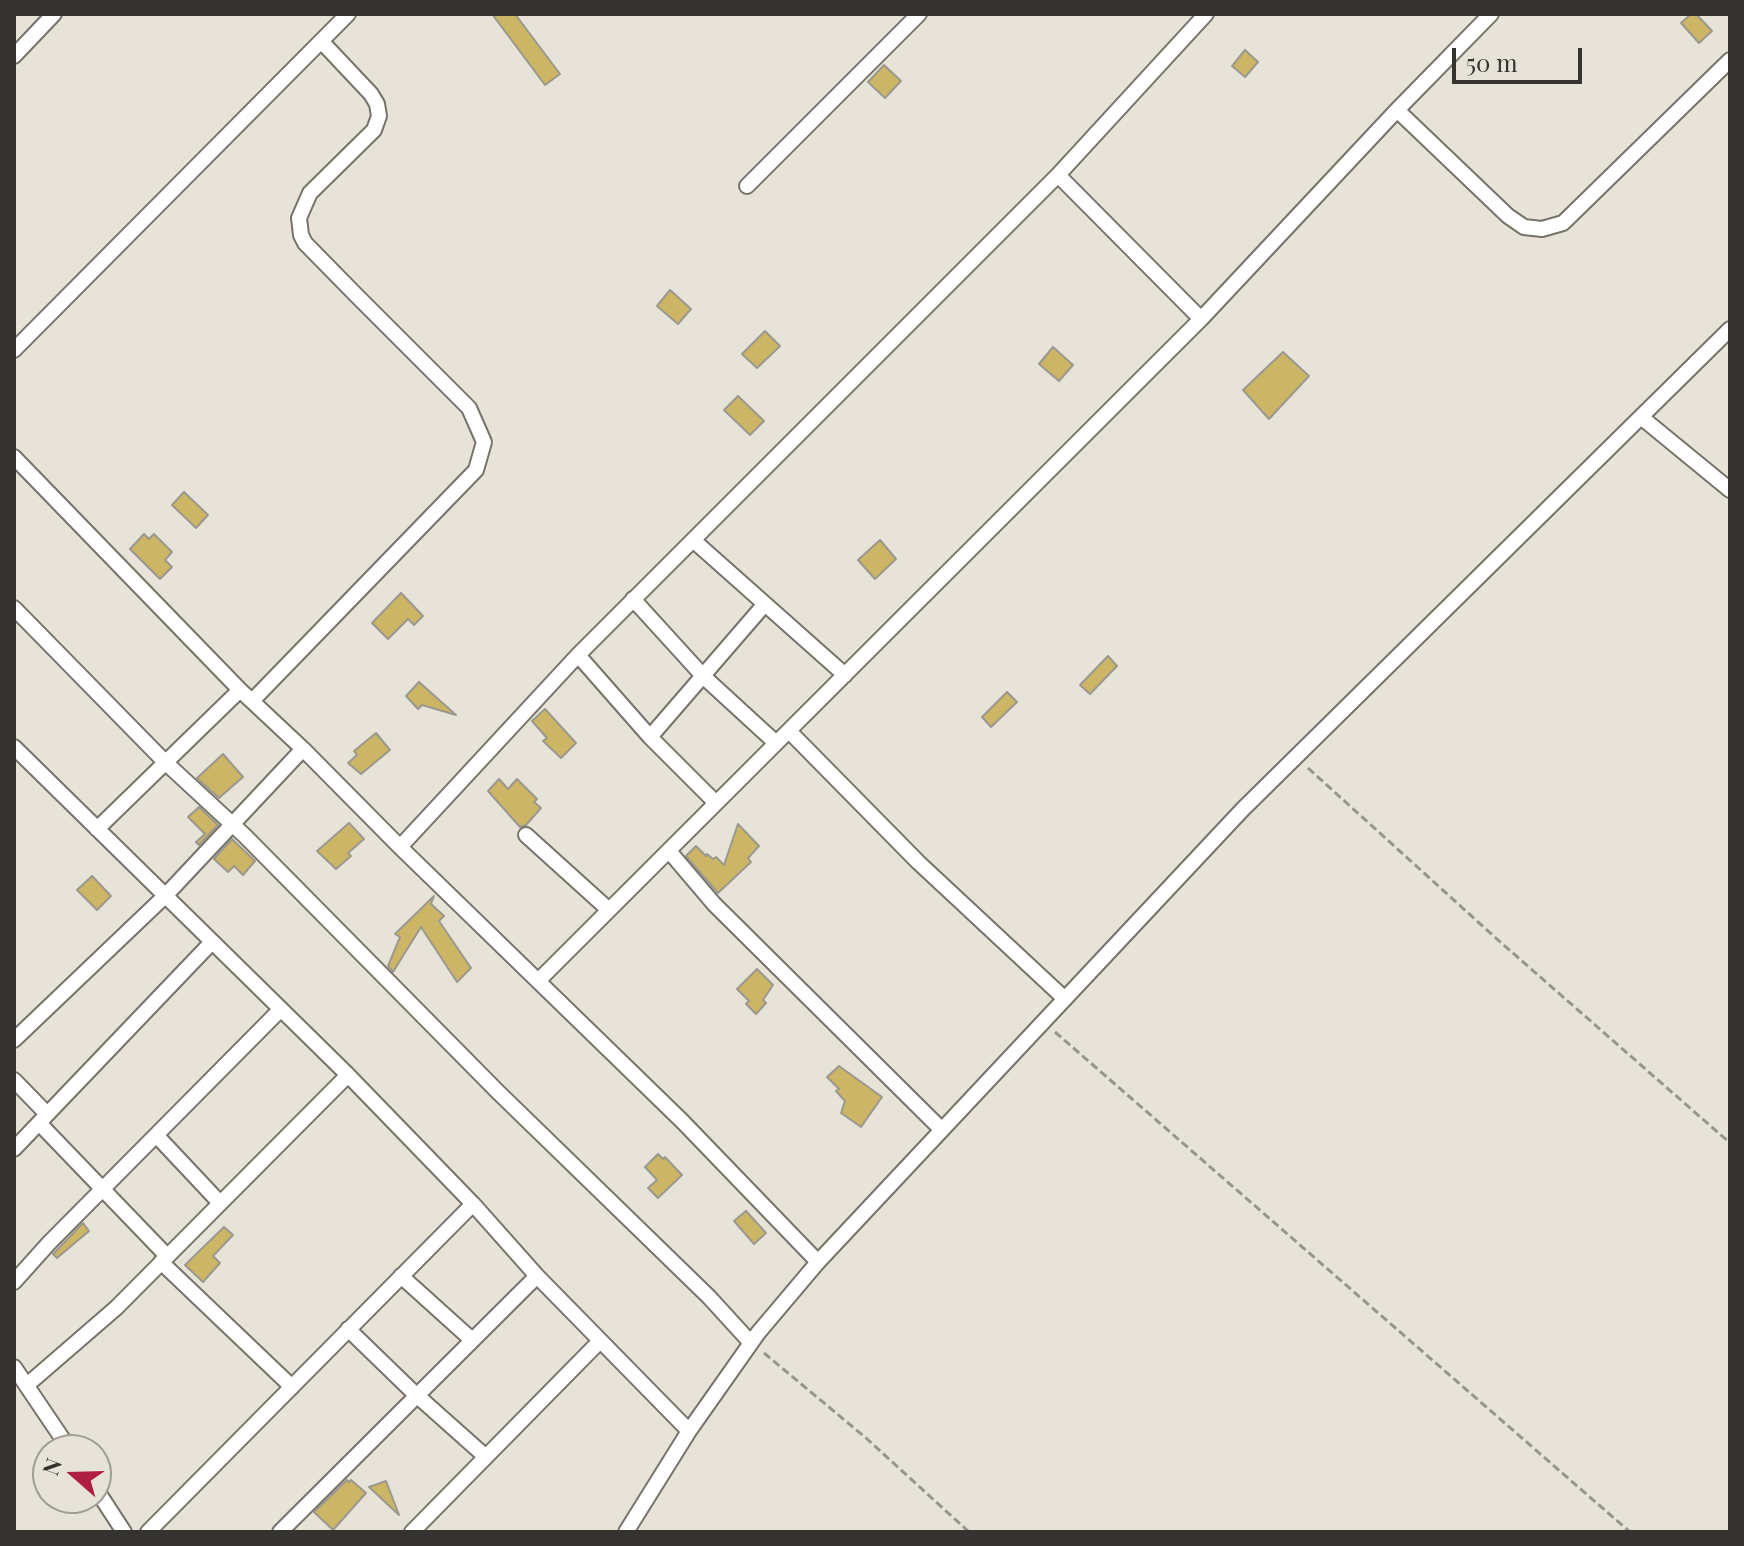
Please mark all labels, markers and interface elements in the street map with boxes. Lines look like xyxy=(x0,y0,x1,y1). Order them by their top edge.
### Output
scale bar xyxy=(1456,32,1586,82)
text: 50 m xyxy=(1466,46,1518,78)
north arrow xyxy=(32,1434,112,1514)
text: N xyxy=(35,1454,68,1479)

